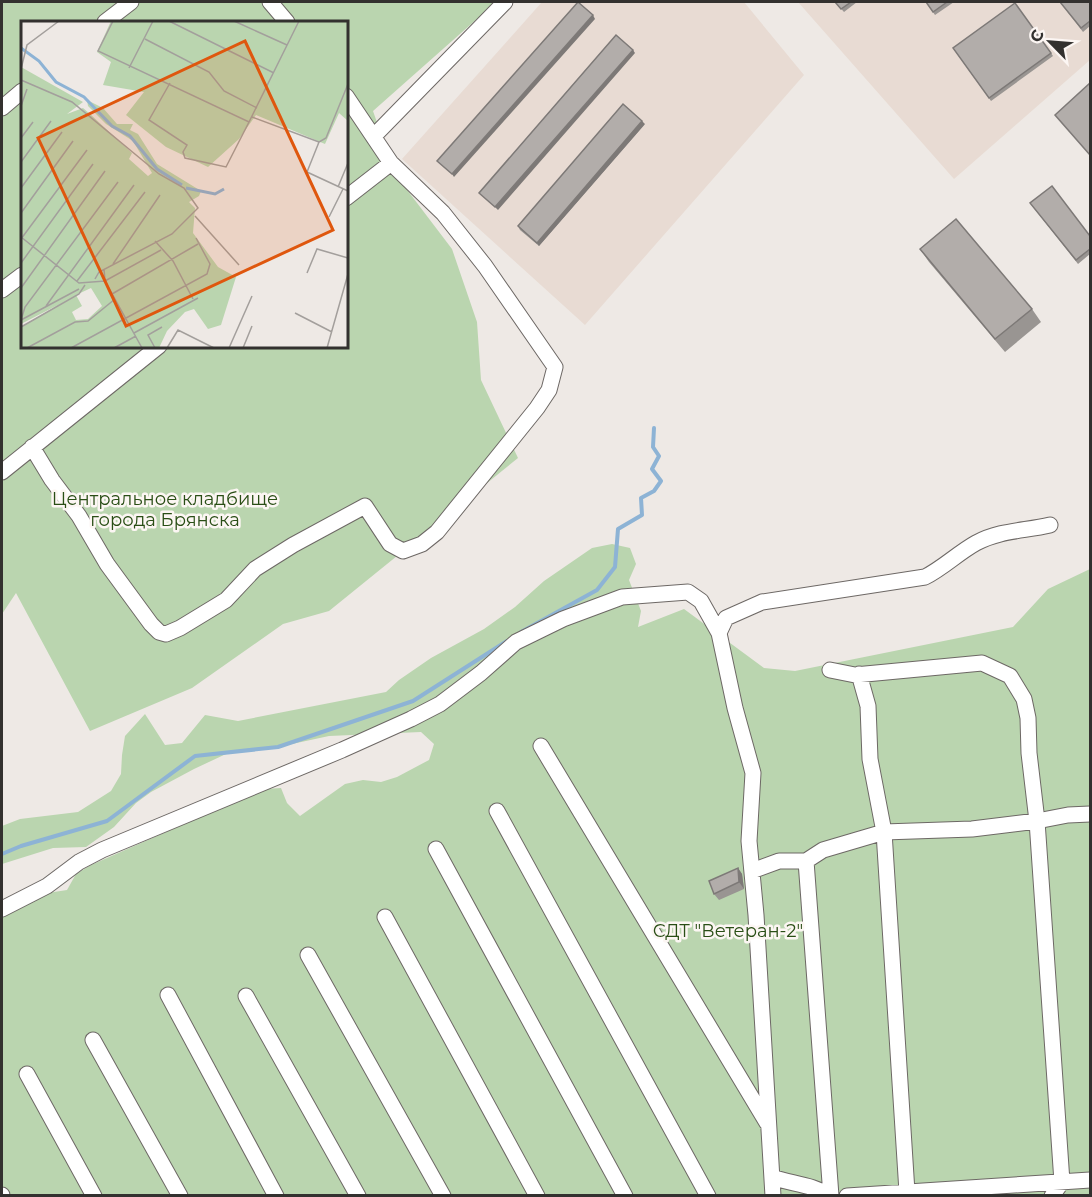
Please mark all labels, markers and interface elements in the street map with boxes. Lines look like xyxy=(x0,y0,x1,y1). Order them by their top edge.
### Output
north arrow xyxy=(1020,12,1080,72)
inset map xyxy=(21,21,348,348)
text: С xyxy=(1026,26,1048,45)
park label: Центральное кладбище города Брянска xyxy=(52,488,278,531)
park label: СДТ "Ветеран-2" xyxy=(653,920,803,942)

